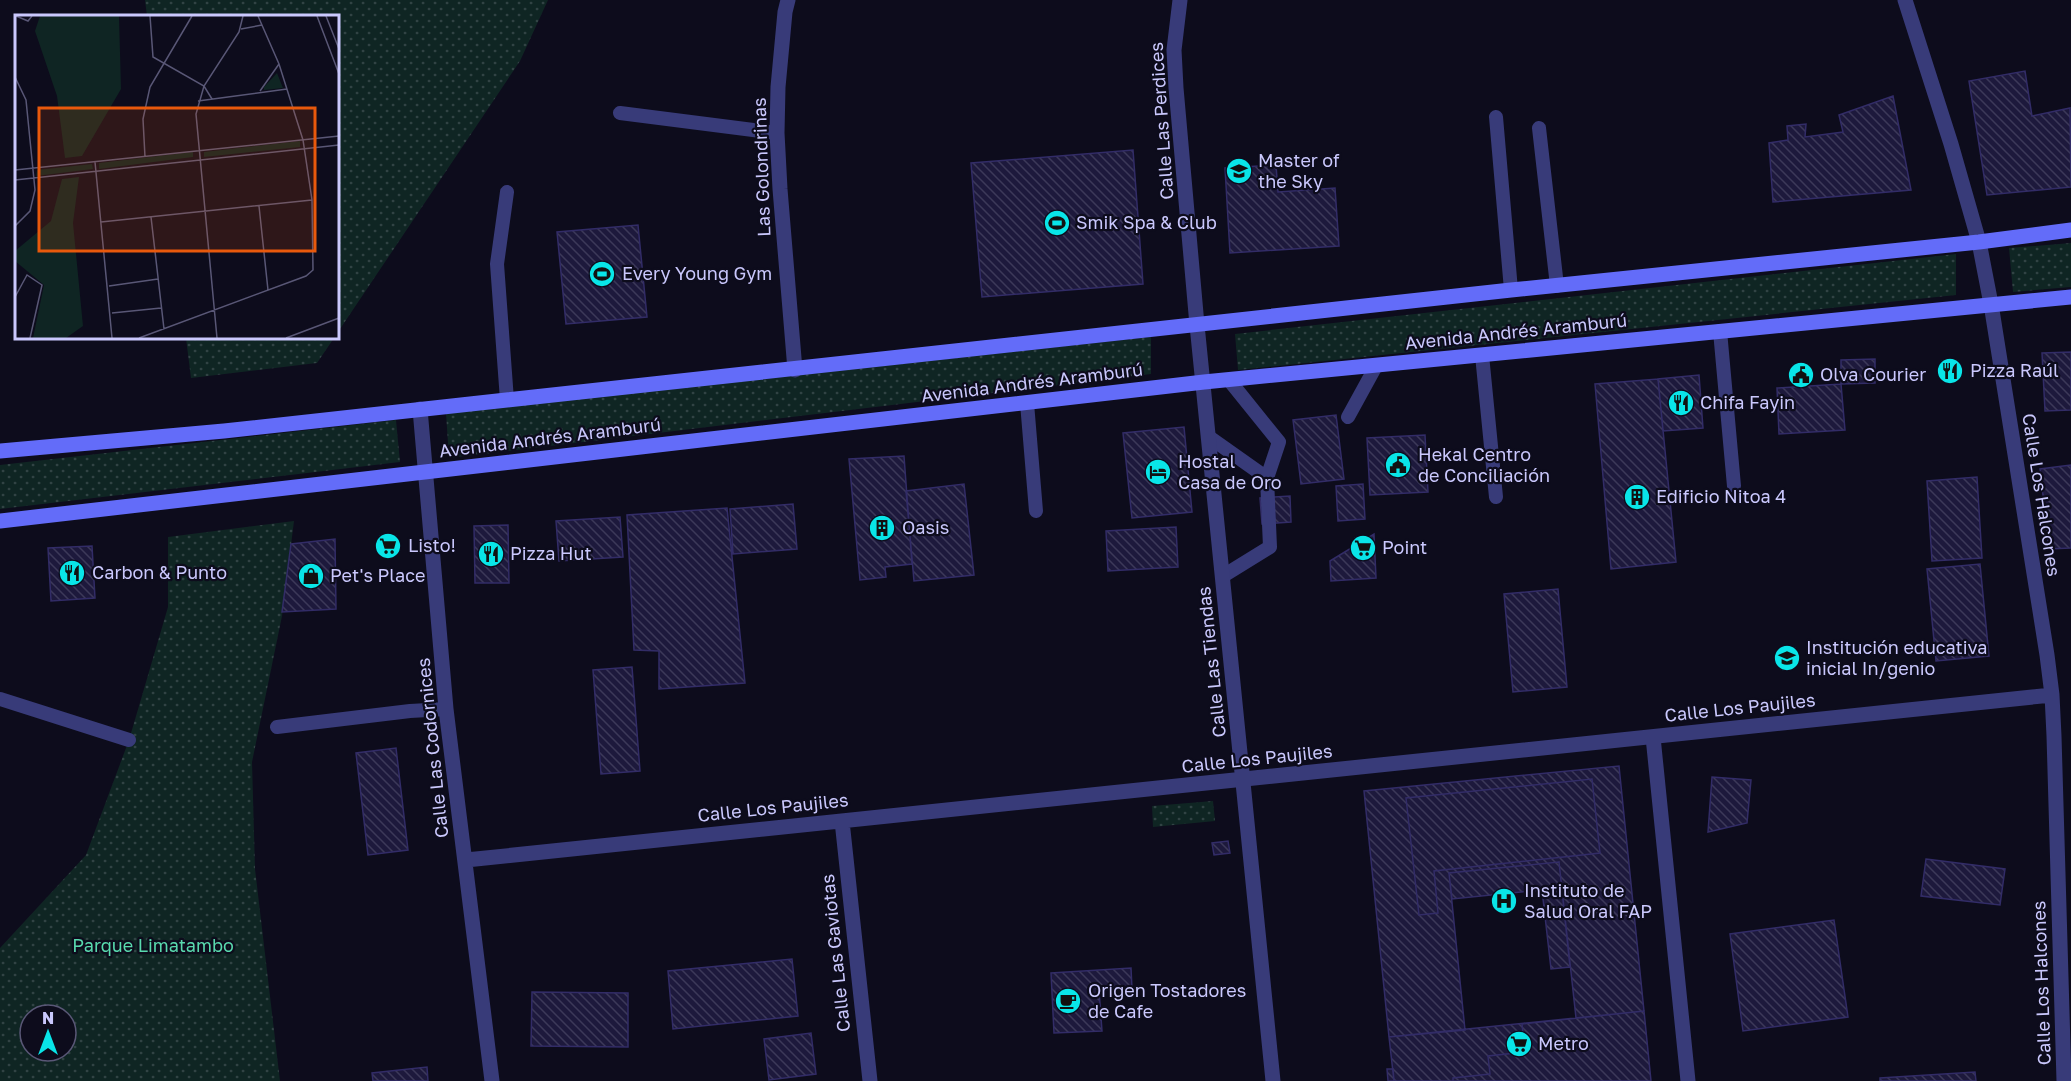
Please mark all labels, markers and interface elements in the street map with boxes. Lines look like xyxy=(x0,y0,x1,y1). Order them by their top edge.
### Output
inset map xyxy=(15,15,339,339)
street label: Calle Las Perdices xyxy=(1145,42,1177,201)
street label: Las Golondrinas xyxy=(748,97,774,237)
place label: Master of the Sky xyxy=(1258,149,1340,192)
school or university icon: Master of the Sky xyxy=(1224,156,1254,186)
sports icon: Smik Spa & Club xyxy=(1042,208,1072,238)
place label: Smik Spa & Club xyxy=(1076,211,1217,233)
sports icon: Every Young Gym xyxy=(587,259,617,289)
place label: Every Young Gym xyxy=(622,262,772,284)
street label: Avenida Andrés Aramburú xyxy=(1404,308,1628,354)
restaurant icon: Pizza Raúl xyxy=(1935,356,1965,386)
street label: Avenida Andrés Aramburú xyxy=(920,357,1144,407)
place label: Pizza Raúl xyxy=(1970,359,2059,381)
public building icon: Olva Courier xyxy=(1786,360,1816,390)
place label: Olva Courier xyxy=(1820,363,1926,385)
restaurant icon: Chifa Fayin xyxy=(1666,388,1696,418)
place label: Chifa Fayin xyxy=(1700,391,1795,413)
street label: Avenida Andrés Aramburú xyxy=(438,412,662,462)
street label: Calle Los Halcones xyxy=(2018,412,2066,578)
place label: Hekal Centro de Conciliación xyxy=(1418,443,1550,486)
place label: Hostal Casa de Oro xyxy=(1178,450,1282,493)
public building icon: Hekal Centro de Conciliación xyxy=(1383,450,1413,480)
hotel icon: Hostal Casa de Oro xyxy=(1143,457,1173,487)
building icon: Edificio Nitoa 4 xyxy=(1622,482,1652,512)
place label: Edificio Nitoa 4 xyxy=(1656,485,1786,507)
building icon: Oasis xyxy=(867,513,897,543)
place label: Oasis xyxy=(902,516,949,538)
supermarket icon: Listo! xyxy=(373,531,403,561)
supermarket icon: Point xyxy=(1348,533,1378,563)
place label: Listo! xyxy=(408,534,456,556)
place label: Point xyxy=(1382,536,1427,558)
restaurant icon: Pizza Hut xyxy=(476,539,506,569)
place label: Pizza Hut xyxy=(510,542,592,564)
restaurant icon: Carbon & Punto xyxy=(57,558,87,588)
place label: Carbon & Punto xyxy=(92,561,227,583)
shop icon: Pet's Place xyxy=(296,561,326,591)
place label: Pet's Place xyxy=(330,564,425,586)
street label: Calle Las Tiendas xyxy=(1192,586,1230,739)
place label: Institución educativa inicial In/genio xyxy=(1806,636,1987,679)
school or university icon: Institución educativa inicial In/genio xyxy=(1772,643,1802,673)
street label: Calle Las Codornices xyxy=(412,657,452,839)
street label: Calle Los Paujiles xyxy=(1663,688,1816,726)
street label: Calle Los Paujiles xyxy=(1180,739,1333,777)
street label: Calle Los Paujiles xyxy=(696,788,849,826)
street label: Calle Las Gaviotas xyxy=(816,873,854,1033)
place label: Instituto de Salud Oral FAP xyxy=(1524,879,1652,922)
hospital icon: Instituto de Salud Oral FAP xyxy=(1489,886,1519,916)
street label: Calle Los Halcones xyxy=(2027,900,2055,1066)
park label: Parque Limatambo xyxy=(72,934,234,956)
place label: Origen Tostadores de Cafe xyxy=(1088,979,1246,1022)
cafe icon: Origen Tostadores de Cafe xyxy=(1053,986,1083,1016)
north arrow xyxy=(18,1003,78,1063)
text: N xyxy=(42,1008,54,1028)
supermarket icon: Metro xyxy=(1504,1029,1534,1059)
place label: Metro xyxy=(1538,1032,1589,1054)

